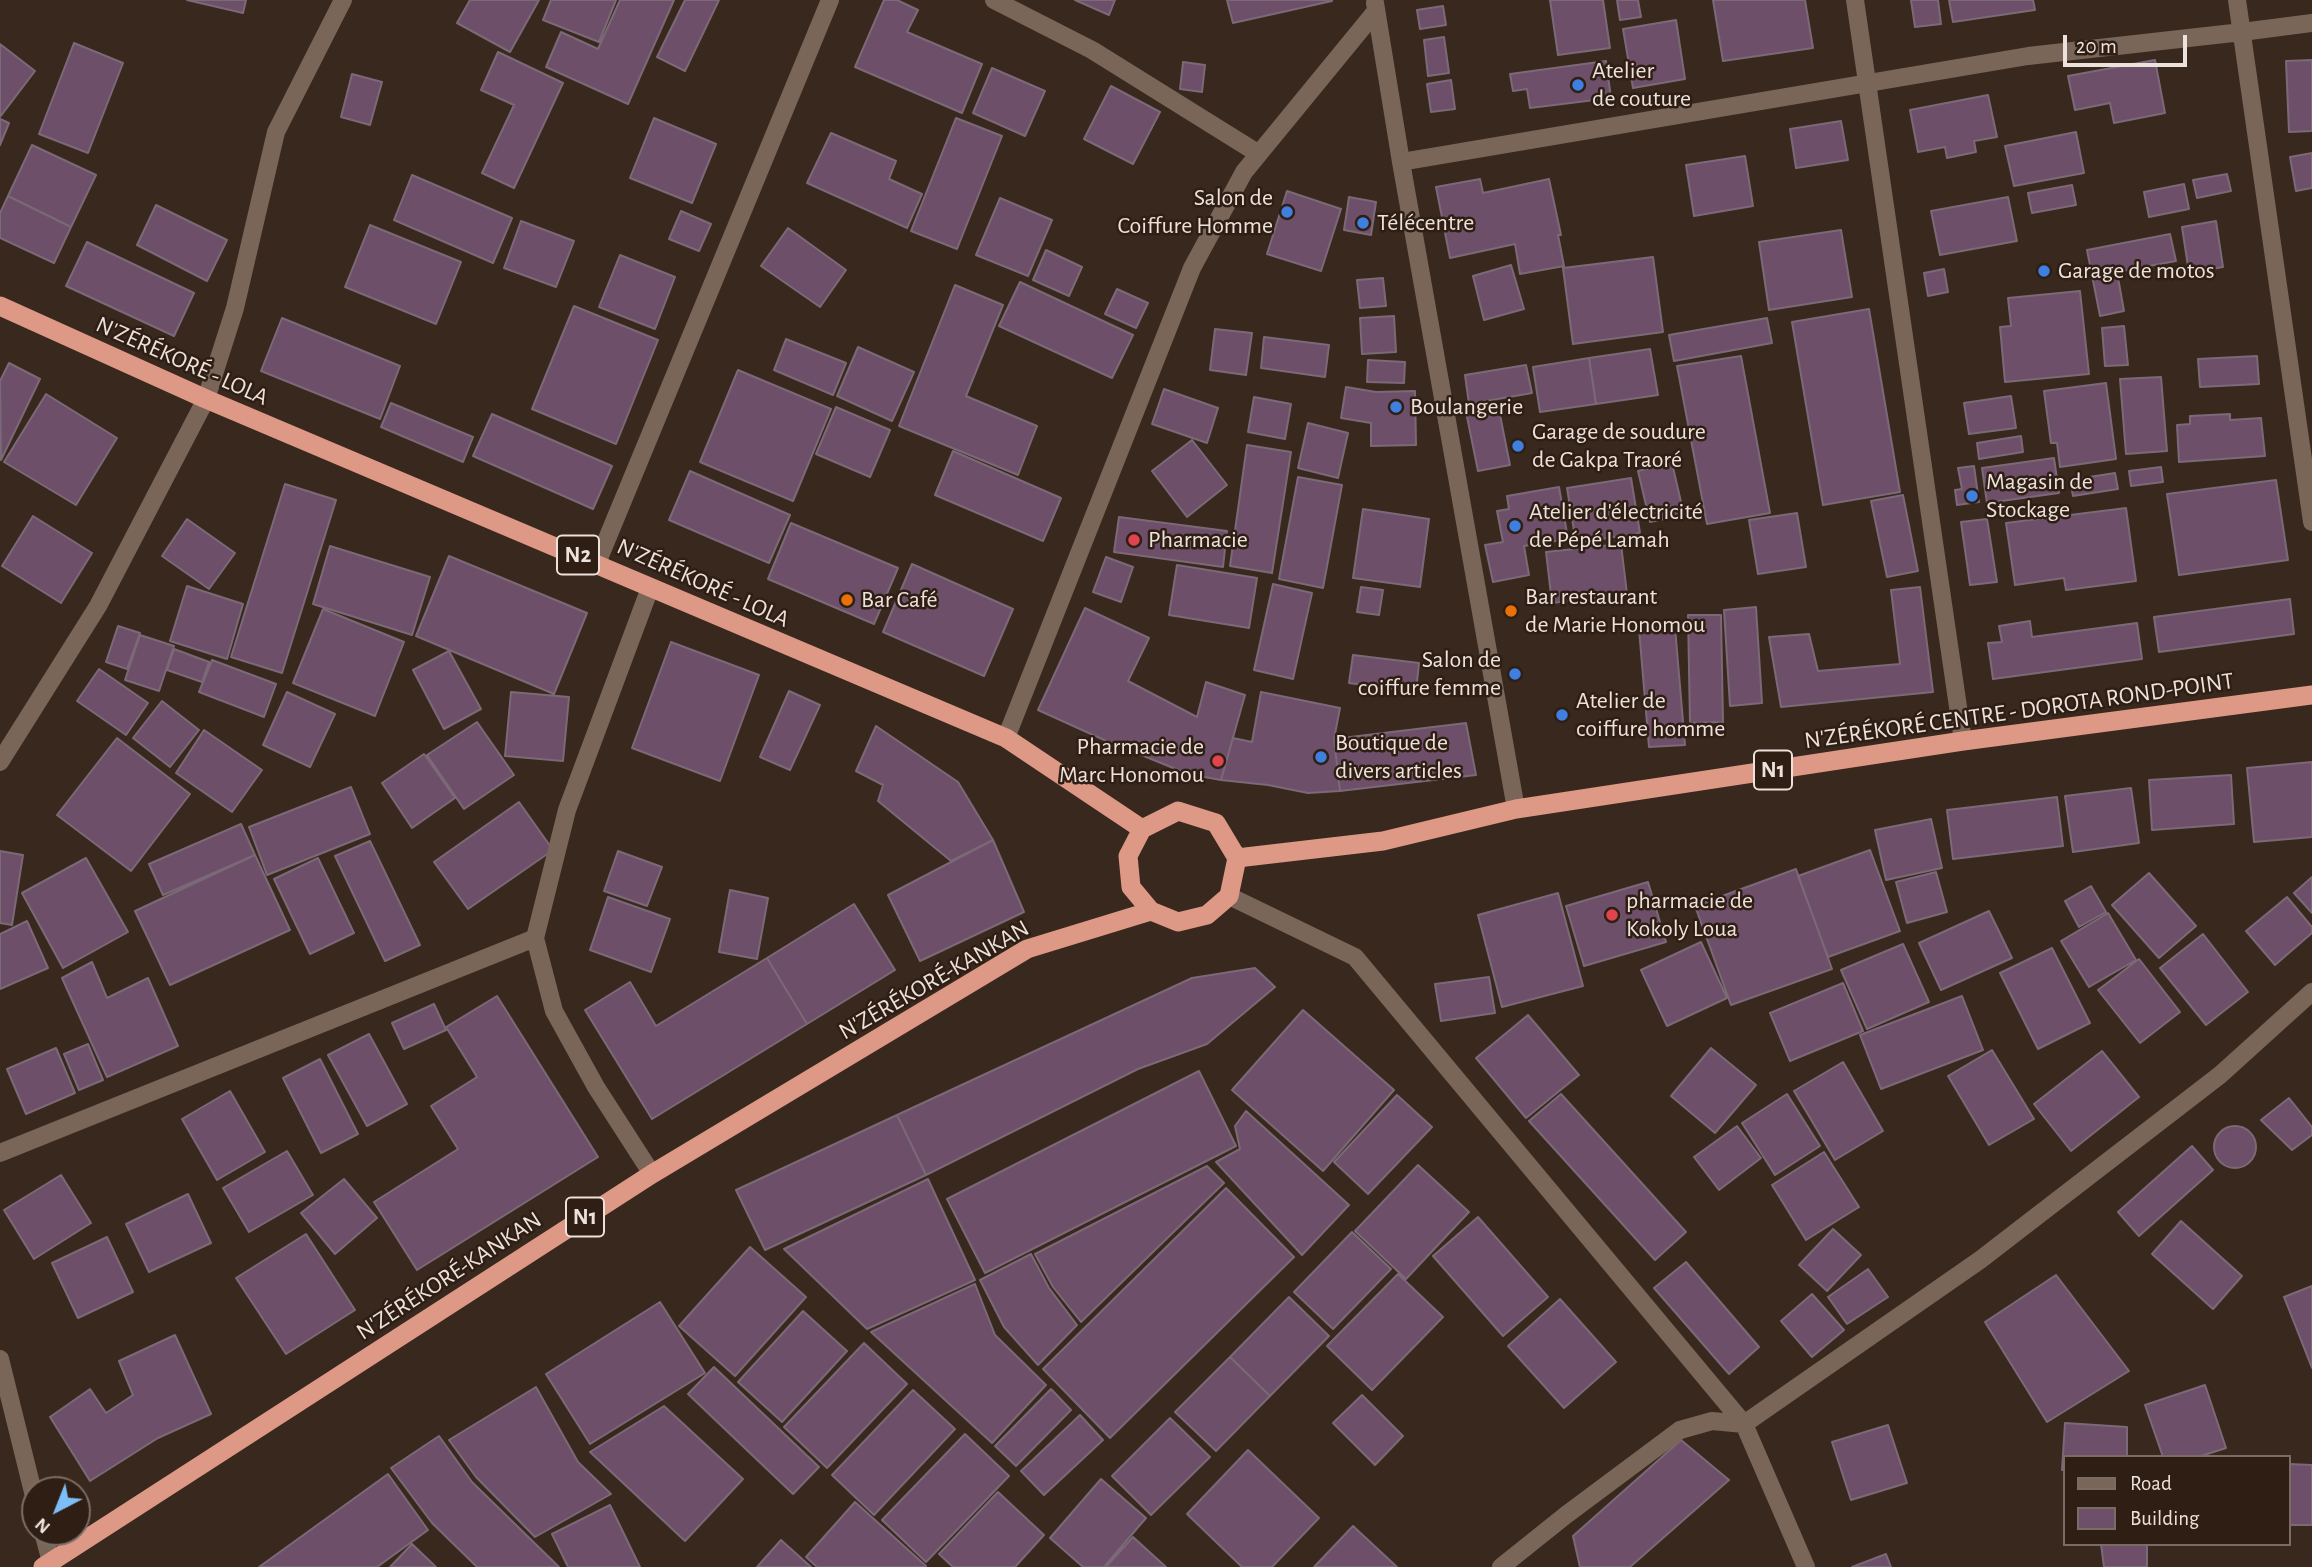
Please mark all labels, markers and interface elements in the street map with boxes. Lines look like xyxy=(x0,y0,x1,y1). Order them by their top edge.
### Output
scale bar xyxy=(2067,21,2191,65)
text: 20 m xyxy=(2076,36,2117,57)
place label: Atelier de couture xyxy=(1592,57,1691,113)
marker: Atelier de couture xyxy=(1570,77,1586,93)
place label: Salon de Coiffure Homme xyxy=(1117,184,1273,240)
marker: Salon de Coiffure Homme xyxy=(1279,204,1295,220)
place label: Télécentre xyxy=(1377,209,1474,237)
marker: Télécentre xyxy=(1355,215,1371,231)
place label: Garage de motos xyxy=(2058,257,2215,285)
marker: Garage de motos xyxy=(2036,263,2052,279)
street label: N'ZÉRÉKORÉ - LOLA xyxy=(91,310,273,412)
place label: Boulangerie xyxy=(1410,393,1523,421)
marker: Boulangerie xyxy=(1388,399,1404,415)
place label: Garage de soudure de Gakpa Traoré xyxy=(1532,418,1706,474)
marker: Garage de soudure de Gakpa Traoré xyxy=(1510,438,1526,454)
place label: Magasin de Stockage xyxy=(1986,468,2093,524)
marker: Magasin de Stockage xyxy=(1964,488,1980,504)
place label: Atelier d'électricité de Pépé Lamah xyxy=(1529,498,1703,554)
marker: Atelier d'électricité de Pépé Lamah xyxy=(1507,518,1523,534)
place label: Pharmacie xyxy=(1148,526,1248,554)
street label: N'ZÉRÉKORÉ - LOLA xyxy=(612,532,794,634)
marker: Pharmacie xyxy=(1126,532,1142,548)
road number: N2 xyxy=(557,536,599,575)
place label: Bar restaurant de Marie Honomou xyxy=(1525,583,1705,639)
place label: Bar Café xyxy=(861,586,938,614)
marker: Bar Café xyxy=(839,592,855,608)
marker: Bar restaurant de Marie Honomou xyxy=(1503,603,1519,619)
place label: Salon de coiffure femme xyxy=(1358,646,1501,702)
marker: Salon de coiffure femme xyxy=(1507,666,1523,682)
street label: N'ZÉRÉKORÉ CENTRE - DOROTA ROND-POINT xyxy=(1802,667,2236,755)
place label: Atelier de coiffure homme xyxy=(1576,687,1725,743)
marker: Atelier de coiffure homme xyxy=(1554,707,1570,723)
place label: Boutique de divers articles xyxy=(1335,729,1462,785)
place label: Pharmacie de Marc Honomou xyxy=(1059,733,1204,789)
marker: Boutique de divers articles xyxy=(1313,749,1329,765)
road number: N1 xyxy=(1754,750,1792,790)
marker: Pharmacie de Marc Honomou xyxy=(1210,753,1226,769)
place label: pharmacie de Kokoly Loua xyxy=(1626,887,1753,943)
marker: pharmacie de Kokoly Loua xyxy=(1604,907,1620,923)
street label: N'ZÉRÉKORÉ-KANKAN xyxy=(834,914,1034,1046)
road number: N1 xyxy=(566,1198,604,1236)
street label: N'ZÉRÉKORÉ-KANKAN xyxy=(351,1205,547,1347)
legend xyxy=(2064,1455,2291,1546)
text: Road xyxy=(2130,1473,2172,1494)
north arrow xyxy=(21,1476,91,1546)
text: Building xyxy=(2130,1508,2199,1529)
text: N xyxy=(32,1514,54,1537)

